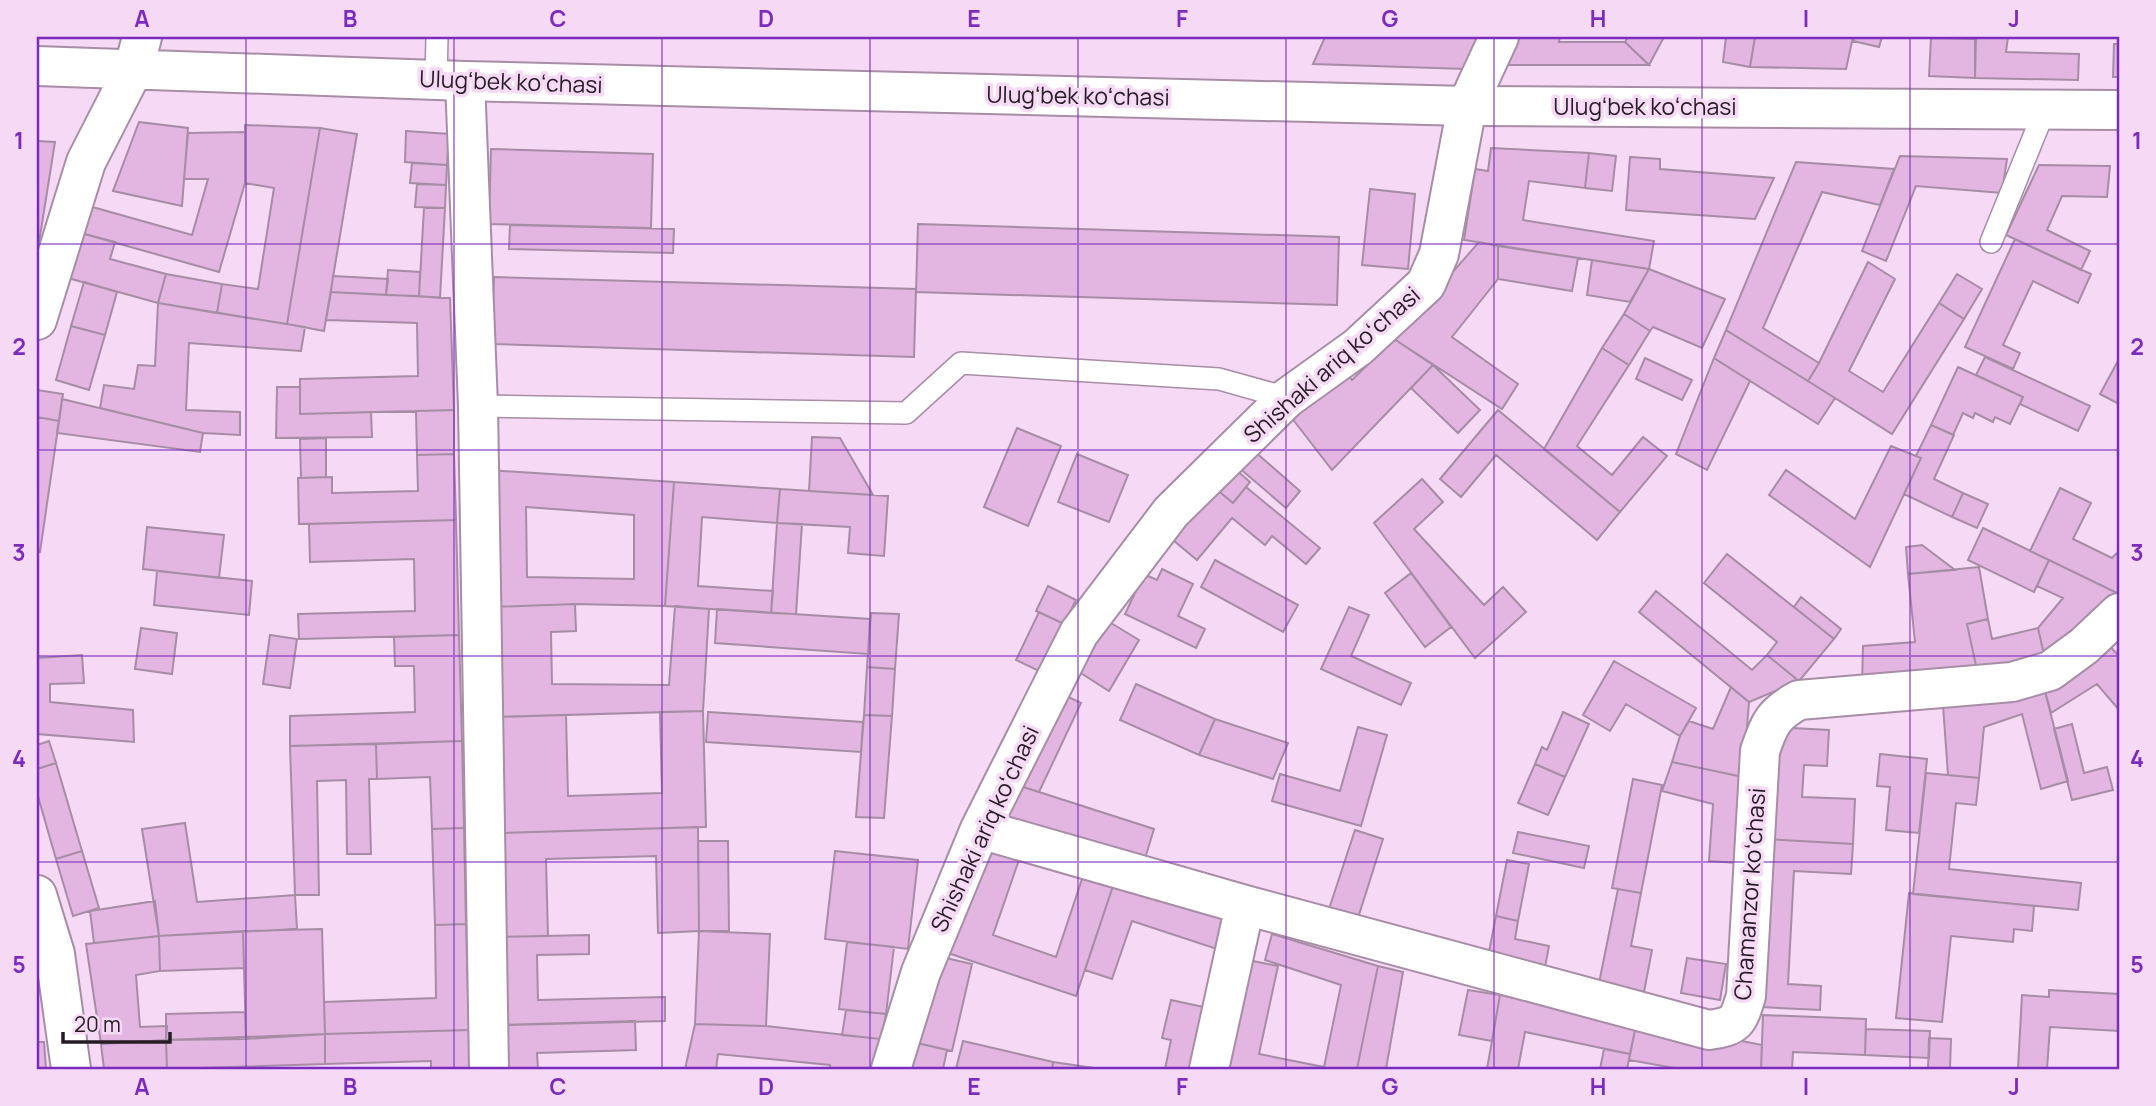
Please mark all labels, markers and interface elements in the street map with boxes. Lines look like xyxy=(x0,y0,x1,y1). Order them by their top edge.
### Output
text: A xyxy=(134,2,150,34)
text: B xyxy=(343,2,357,34)
text: C xyxy=(550,2,567,34)
text: D xyxy=(758,2,774,34)
text: E xyxy=(967,2,981,34)
text: F xyxy=(1176,2,1188,34)
text: G xyxy=(1382,2,1399,34)
text: H xyxy=(1590,2,1606,34)
text: I xyxy=(1803,2,1809,34)
text: J xyxy=(2008,2,2020,34)
street label: Ulugʻbek koʻchasi xyxy=(419,62,603,100)
street label: Ulugʻbek koʻchasi xyxy=(986,77,1170,113)
street label: Ulugʻbek koʻchasi xyxy=(1553,90,1737,122)
text: 1 xyxy=(14,124,24,156)
text: 1 xyxy=(2132,124,2142,156)
street label: Shishaki ariq koʻchasi xyxy=(1236,279,1426,450)
text: 2 xyxy=(12,330,26,362)
text: 2 xyxy=(2130,330,2144,362)
text: 3 xyxy=(12,536,26,568)
text: 3 xyxy=(2130,536,2144,568)
street label: Shishaki ariq koʻchasi xyxy=(922,720,1046,937)
text: 4 xyxy=(12,742,26,774)
text: 4 xyxy=(2130,742,2144,774)
street label: Chamanzor koʻchasi xyxy=(1726,787,1772,1001)
text: 5 xyxy=(12,948,26,980)
text: 5 xyxy=(2130,948,2144,980)
scale bar xyxy=(63,1001,170,1045)
text: 20 m xyxy=(74,1010,121,1038)
text: A xyxy=(134,1070,150,1102)
text: B xyxy=(343,1070,357,1102)
text: C xyxy=(550,1070,567,1102)
text: D xyxy=(758,1070,774,1102)
text: E xyxy=(967,1070,981,1102)
text: F xyxy=(1176,1070,1188,1102)
text: G xyxy=(1382,1070,1399,1102)
text: H xyxy=(1590,1070,1606,1102)
text: I xyxy=(1803,1070,1809,1102)
text: J xyxy=(2008,1070,2020,1102)

